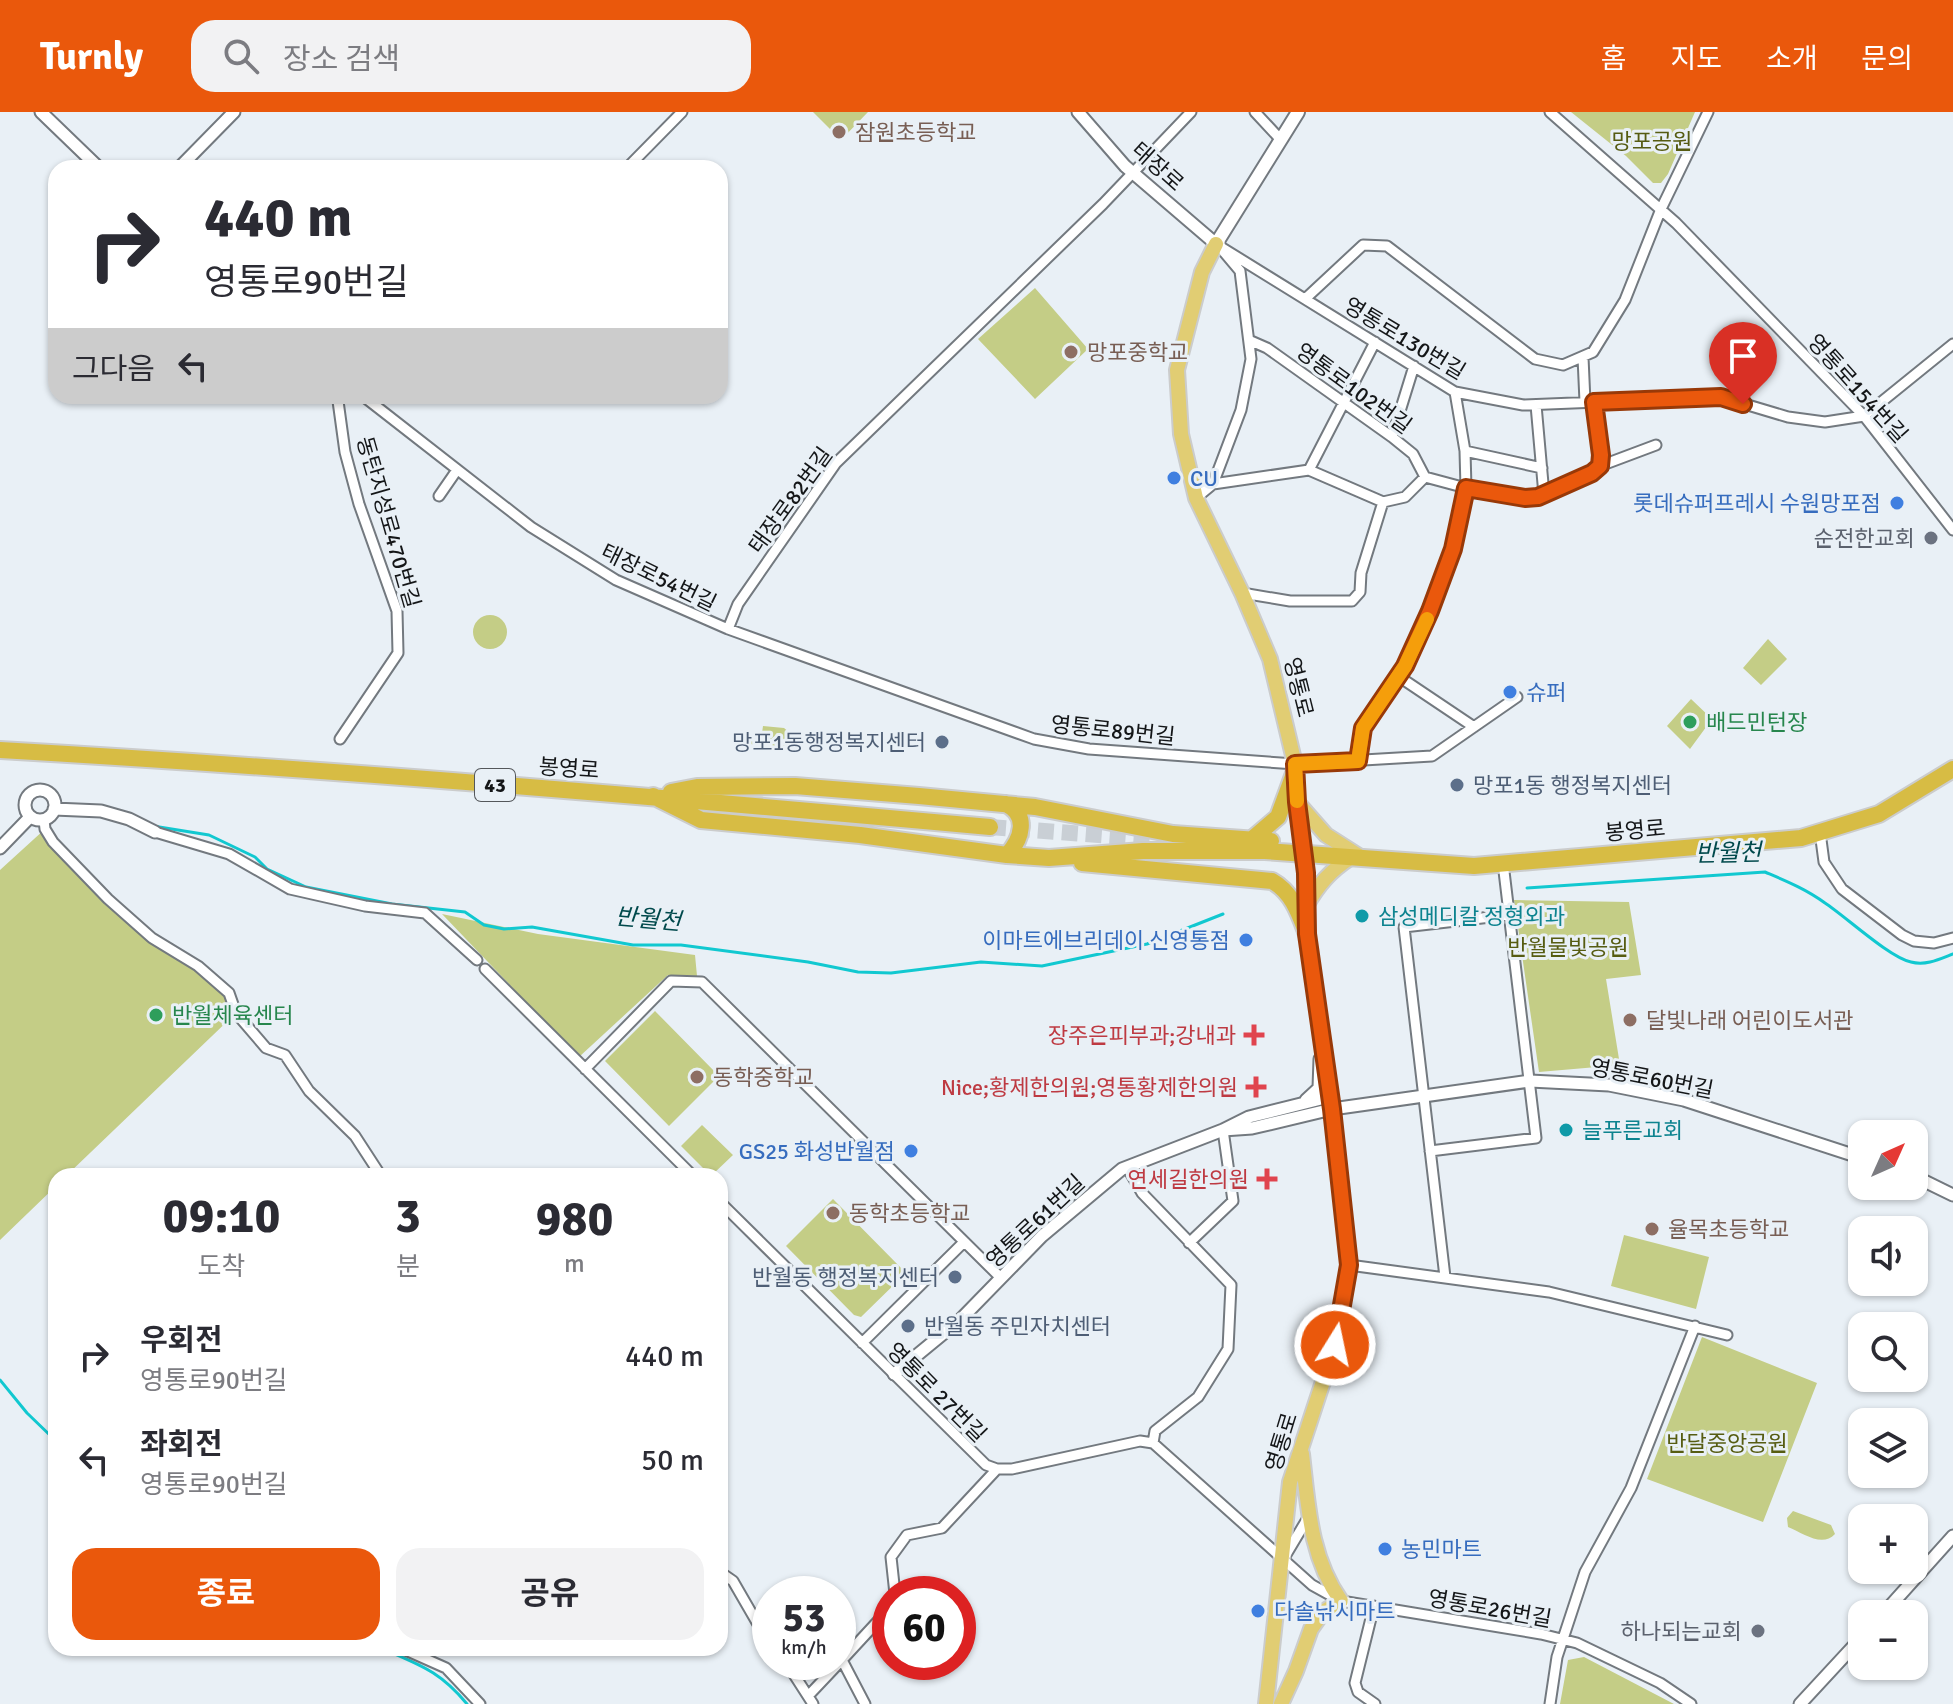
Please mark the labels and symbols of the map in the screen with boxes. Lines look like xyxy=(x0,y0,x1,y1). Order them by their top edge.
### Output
place label: 잠원초등학교 xyxy=(855,119,976,146)
marker: 잠원초등학교 xyxy=(830,123,848,141)
park label: 망포공원 xyxy=(1612,128,1692,155)
street label: 태장로 xyxy=(1126,136,1189,197)
street label: 영통로130번길 xyxy=(1339,292,1470,385)
pin xyxy=(1709,322,1777,404)
street label: 영통로154번길 xyxy=(1802,328,1913,448)
street label: 영통로102번길 xyxy=(1290,337,1417,440)
place label: 망포중학교 xyxy=(1087,339,1188,366)
marker: 망포중학교 xyxy=(1062,343,1080,361)
street label: 동탄지성로470번길 xyxy=(351,433,426,611)
street label: 태장로82번길 xyxy=(743,442,838,559)
place label: CU xyxy=(1190,465,1218,492)
marker: CU xyxy=(1165,469,1183,487)
place label: 롯데슈퍼프레시 수원망포점 xyxy=(1633,490,1881,517)
marker: 롯데슈퍼프레시 수원망포점 xyxy=(1888,494,1906,512)
place label: 순전한교회 xyxy=(1814,525,1915,552)
marker: 순전한교회 xyxy=(1922,529,1940,547)
street label: 태장로54번길 xyxy=(597,538,721,617)
street label: 영통로 xyxy=(1278,654,1319,720)
place label: 슈퍼 xyxy=(1526,679,1566,706)
marker: 슈퍼 xyxy=(1501,683,1519,701)
place label: 배드민턴장 xyxy=(1706,709,1807,736)
street label: 영통로89번길 xyxy=(1049,711,1177,750)
marker: 배드민턴장 xyxy=(1681,713,1699,731)
place label: 망포1동행정복지센터 xyxy=(732,729,926,756)
marker: 망포1동행정복지센터 xyxy=(933,733,951,751)
street label: 봉영로 xyxy=(538,753,600,784)
road number: 43 xyxy=(475,769,515,801)
place label: 망포1동 행정복지센터 xyxy=(1473,772,1672,799)
marker: 망포1동 행정복지센터 xyxy=(1448,776,1466,794)
street label: 봉영로 xyxy=(1604,814,1666,847)
water label: 반월천 xyxy=(1695,837,1764,869)
water label: 반월천 xyxy=(614,901,685,937)
place label: 삼성메디칼 정형외과 xyxy=(1378,903,1565,930)
marker: 삼성메디칼 정형외과 xyxy=(1353,907,1371,925)
place label: 이마트에브리데이 신영통점 xyxy=(982,927,1230,954)
marker: 이마트에브리데이 신영통점 xyxy=(1237,931,1255,949)
park label: 반월물빛공원 xyxy=(1507,934,1629,961)
place label: 반월체육센터 xyxy=(172,1002,293,1029)
marker: 반월체육센터 xyxy=(147,1006,165,1024)
place label: 달빛나래 어린이도서관 xyxy=(1646,1007,1853,1034)
marker: 달빛나래 어린이도서관 xyxy=(1621,1011,1639,1029)
place label: 장주은피부과;강내과 xyxy=(1048,1022,1236,1049)
marker: 장주은피부과;강내과 xyxy=(1243,1024,1265,1046)
street label: 영통로60번길 xyxy=(1588,1053,1716,1104)
place label: 동학중학교 xyxy=(713,1064,814,1091)
marker: 동학중학교 xyxy=(688,1068,706,1086)
place label: Nice;황제한의원;영통황제한의원 xyxy=(941,1074,1238,1101)
marker: Nice;황제한의원;영통황제한의원 xyxy=(1245,1076,1267,1098)
place label: 늘푸른교회 xyxy=(1582,1117,1683,1144)
north arrow xyxy=(1848,1120,1928,1200)
marker: 늘푸른교회 xyxy=(1557,1121,1575,1139)
place label: GS25 화성반월점 xyxy=(739,1138,895,1165)
marker: GS25 화성반월점 xyxy=(902,1142,920,1160)
place label: 연세길한의원 xyxy=(1128,1166,1249,1193)
marker: 연세길한의원 xyxy=(1256,1168,1278,1190)
street label: 영통로61번길 xyxy=(980,1169,1090,1274)
place label: 동학초등학교 xyxy=(849,1200,970,1227)
marker: 동학초등학교 xyxy=(824,1204,842,1222)
place label: 율목초등학교 xyxy=(1668,1216,1789,1243)
marker: 율목초등학교 xyxy=(1643,1220,1661,1238)
place label: 반월동 행정복지센터 xyxy=(752,1264,939,1291)
marker: 반월동 행정복지센터 xyxy=(946,1268,964,1286)
position arrow xyxy=(1293,1303,1377,1387)
place label: 반월동 주민자치센터 xyxy=(924,1313,1111,1340)
marker: 반월동 주민자치센터 xyxy=(899,1317,917,1335)
street label: 영통로 27번길 xyxy=(881,1337,992,1448)
street label: 영통로 xyxy=(1260,1409,1303,1475)
park label: 반달중앙공원 xyxy=(1666,1430,1788,1457)
place label: 농민마트 xyxy=(1401,1536,1482,1563)
marker: 농민마트 xyxy=(1376,1540,1394,1558)
speed limit sign: 60 xyxy=(872,1576,976,1680)
street label: 영통로26번길 xyxy=(1426,1584,1554,1633)
place label: 다솔낚시마트 xyxy=(1274,1598,1395,1625)
marker: 다솔낚시마트 xyxy=(1249,1602,1267,1620)
place label: 하나되는교회 xyxy=(1621,1618,1742,1645)
marker: 하나되는교회 xyxy=(1749,1622,1767,1640)

